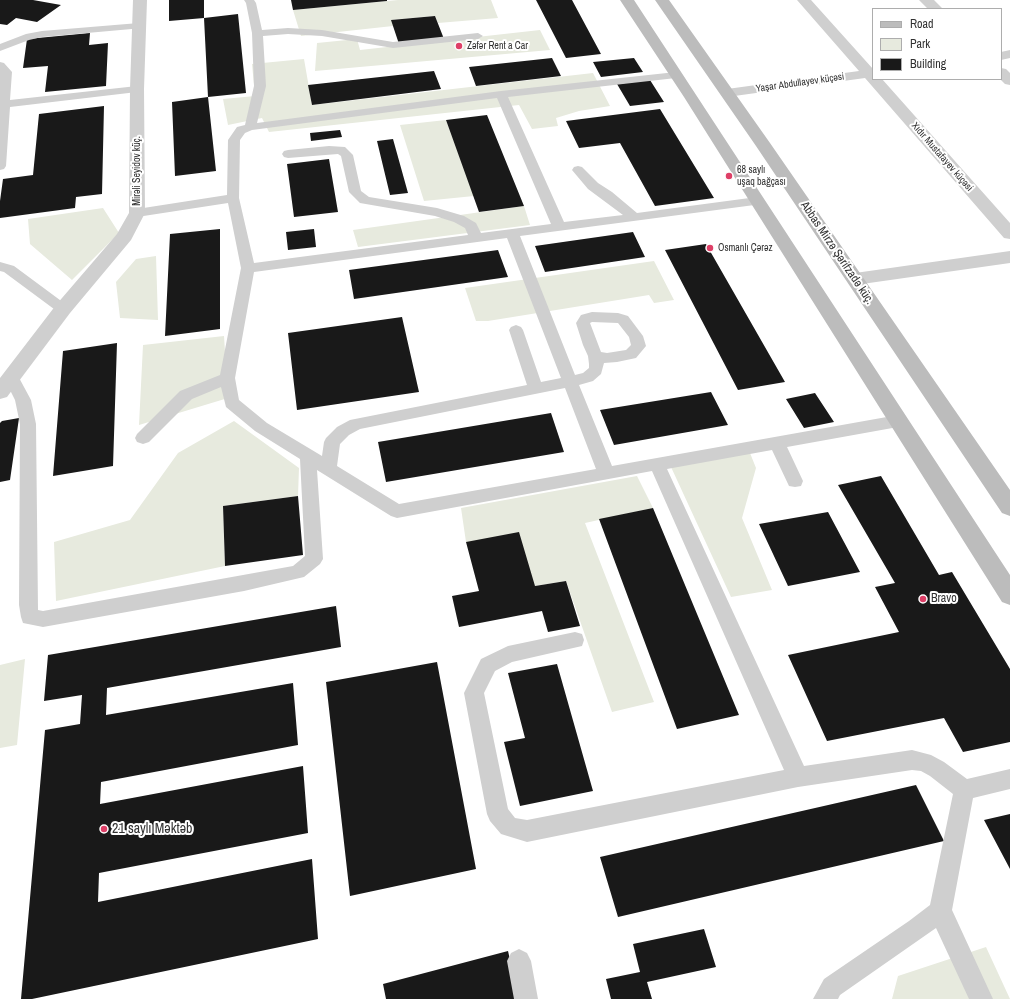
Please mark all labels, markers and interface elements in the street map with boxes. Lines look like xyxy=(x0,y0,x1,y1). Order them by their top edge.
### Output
legend xyxy=(872,8,1002,80)
text: Road xyxy=(910,16,934,32)
text: Park xyxy=(910,36,930,52)
place label: Zəfər Rent a Car xyxy=(467,40,528,52)
marker: Zəfər Rent a Car xyxy=(454,41,464,51)
text: Building xyxy=(910,56,946,72)
street label: Yaşar Abdullayev küçəsi xyxy=(755,71,845,95)
street label: Xıdır Mustafayev küçəsi xyxy=(909,120,975,194)
street label: Mirəli Seyidov küç. xyxy=(131,136,143,206)
place label: 68 saylı uşaq bağçası xyxy=(737,164,786,188)
marker: 68 saylı uşaq bağçası xyxy=(724,171,734,181)
street label: Abbas Mirzə Şərifzadə küç. xyxy=(797,199,877,307)
place label: Osmanlı Çərəz xyxy=(718,242,773,254)
marker: Osmanlı Çərəz xyxy=(705,243,715,253)
place label: Bravo xyxy=(931,592,957,606)
marker: Bravo xyxy=(918,594,928,604)
place label: 21 saylı Məktəb xyxy=(112,821,192,837)
marker: 21 saylı Məktəb xyxy=(99,824,109,834)

